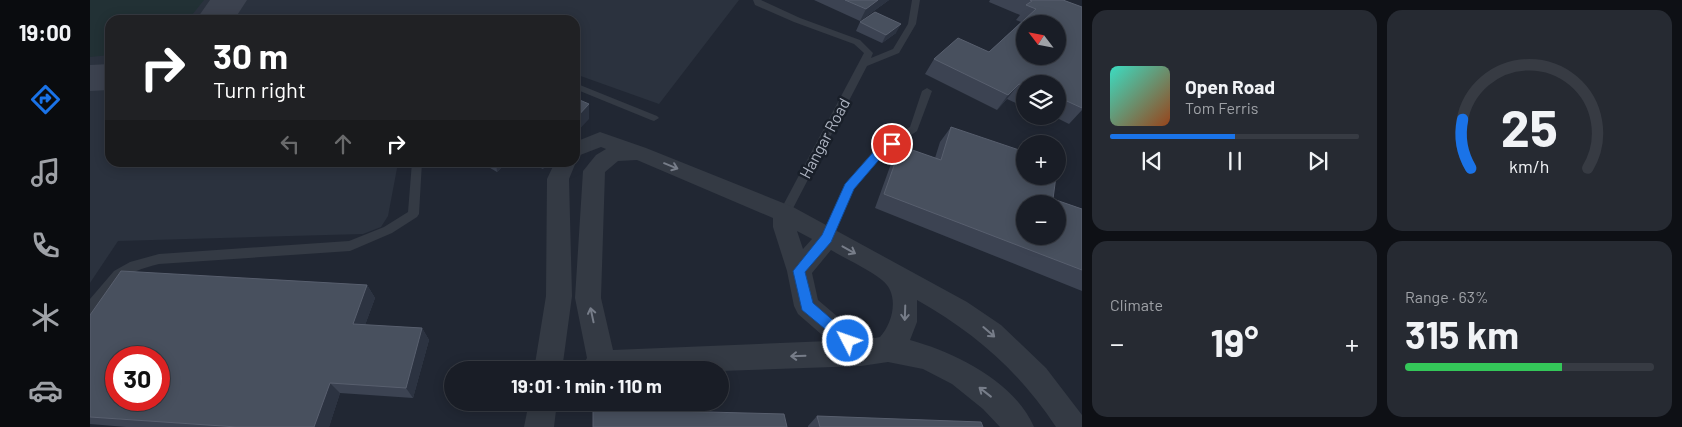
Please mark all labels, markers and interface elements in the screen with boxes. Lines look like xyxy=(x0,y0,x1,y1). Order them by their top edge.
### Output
north arrow xyxy=(1016,15,1066,65)
map controls xyxy=(1016,15,1066,245)
text: 19:00 xyxy=(19,19,71,45)
text: 30 m xyxy=(213,34,288,76)
icon: right xyxy=(130,35,195,100)
button: layers xyxy=(1016,75,1066,125)
text: Open Road xyxy=(1185,75,1275,98)
text: Turn right xyxy=(213,76,306,102)
icon: directions xyxy=(28,82,63,117)
street label: Hangar Road xyxy=(795,95,853,181)
text: 25 xyxy=(1501,95,1558,157)
text: Tom Ferris xyxy=(1185,98,1259,117)
pin xyxy=(871,123,913,165)
icon: left xyxy=(276,130,304,158)
icon: ahead xyxy=(329,130,357,158)
icon: right xyxy=(382,130,410,158)
icon: arrive xyxy=(878,130,906,158)
button: + xyxy=(1016,135,1066,185)
icon: previous xyxy=(1138,147,1166,175)
icon: pause xyxy=(1221,147,1249,175)
icon: next xyxy=(1304,147,1332,175)
icon: music xyxy=(28,155,63,190)
text: km/h xyxy=(1509,155,1550,177)
one-way arrow xyxy=(663,162,678,171)
button: − xyxy=(1016,195,1066,245)
icon: phone xyxy=(28,228,63,263)
one-way arrow xyxy=(842,246,856,256)
text: Range · 63% xyxy=(1405,287,1489,306)
text: Climate xyxy=(1110,295,1163,314)
icon: climate xyxy=(28,300,63,335)
one-way arrow xyxy=(900,305,910,321)
one-way arrow xyxy=(587,308,596,324)
text: 315 km xyxy=(1405,311,1519,357)
position arrow xyxy=(821,314,873,366)
text: 19° xyxy=(1211,319,1258,365)
one-way arrow xyxy=(983,326,996,337)
text: − xyxy=(1110,326,1124,360)
text: + xyxy=(1345,326,1359,360)
speed limit sign: 30 xyxy=(105,346,170,411)
one-way arrow xyxy=(790,351,806,360)
icon: car xyxy=(28,373,63,408)
text: 19:01 · 1 min · 110 m xyxy=(511,374,662,397)
one-way arrow xyxy=(978,387,991,398)

